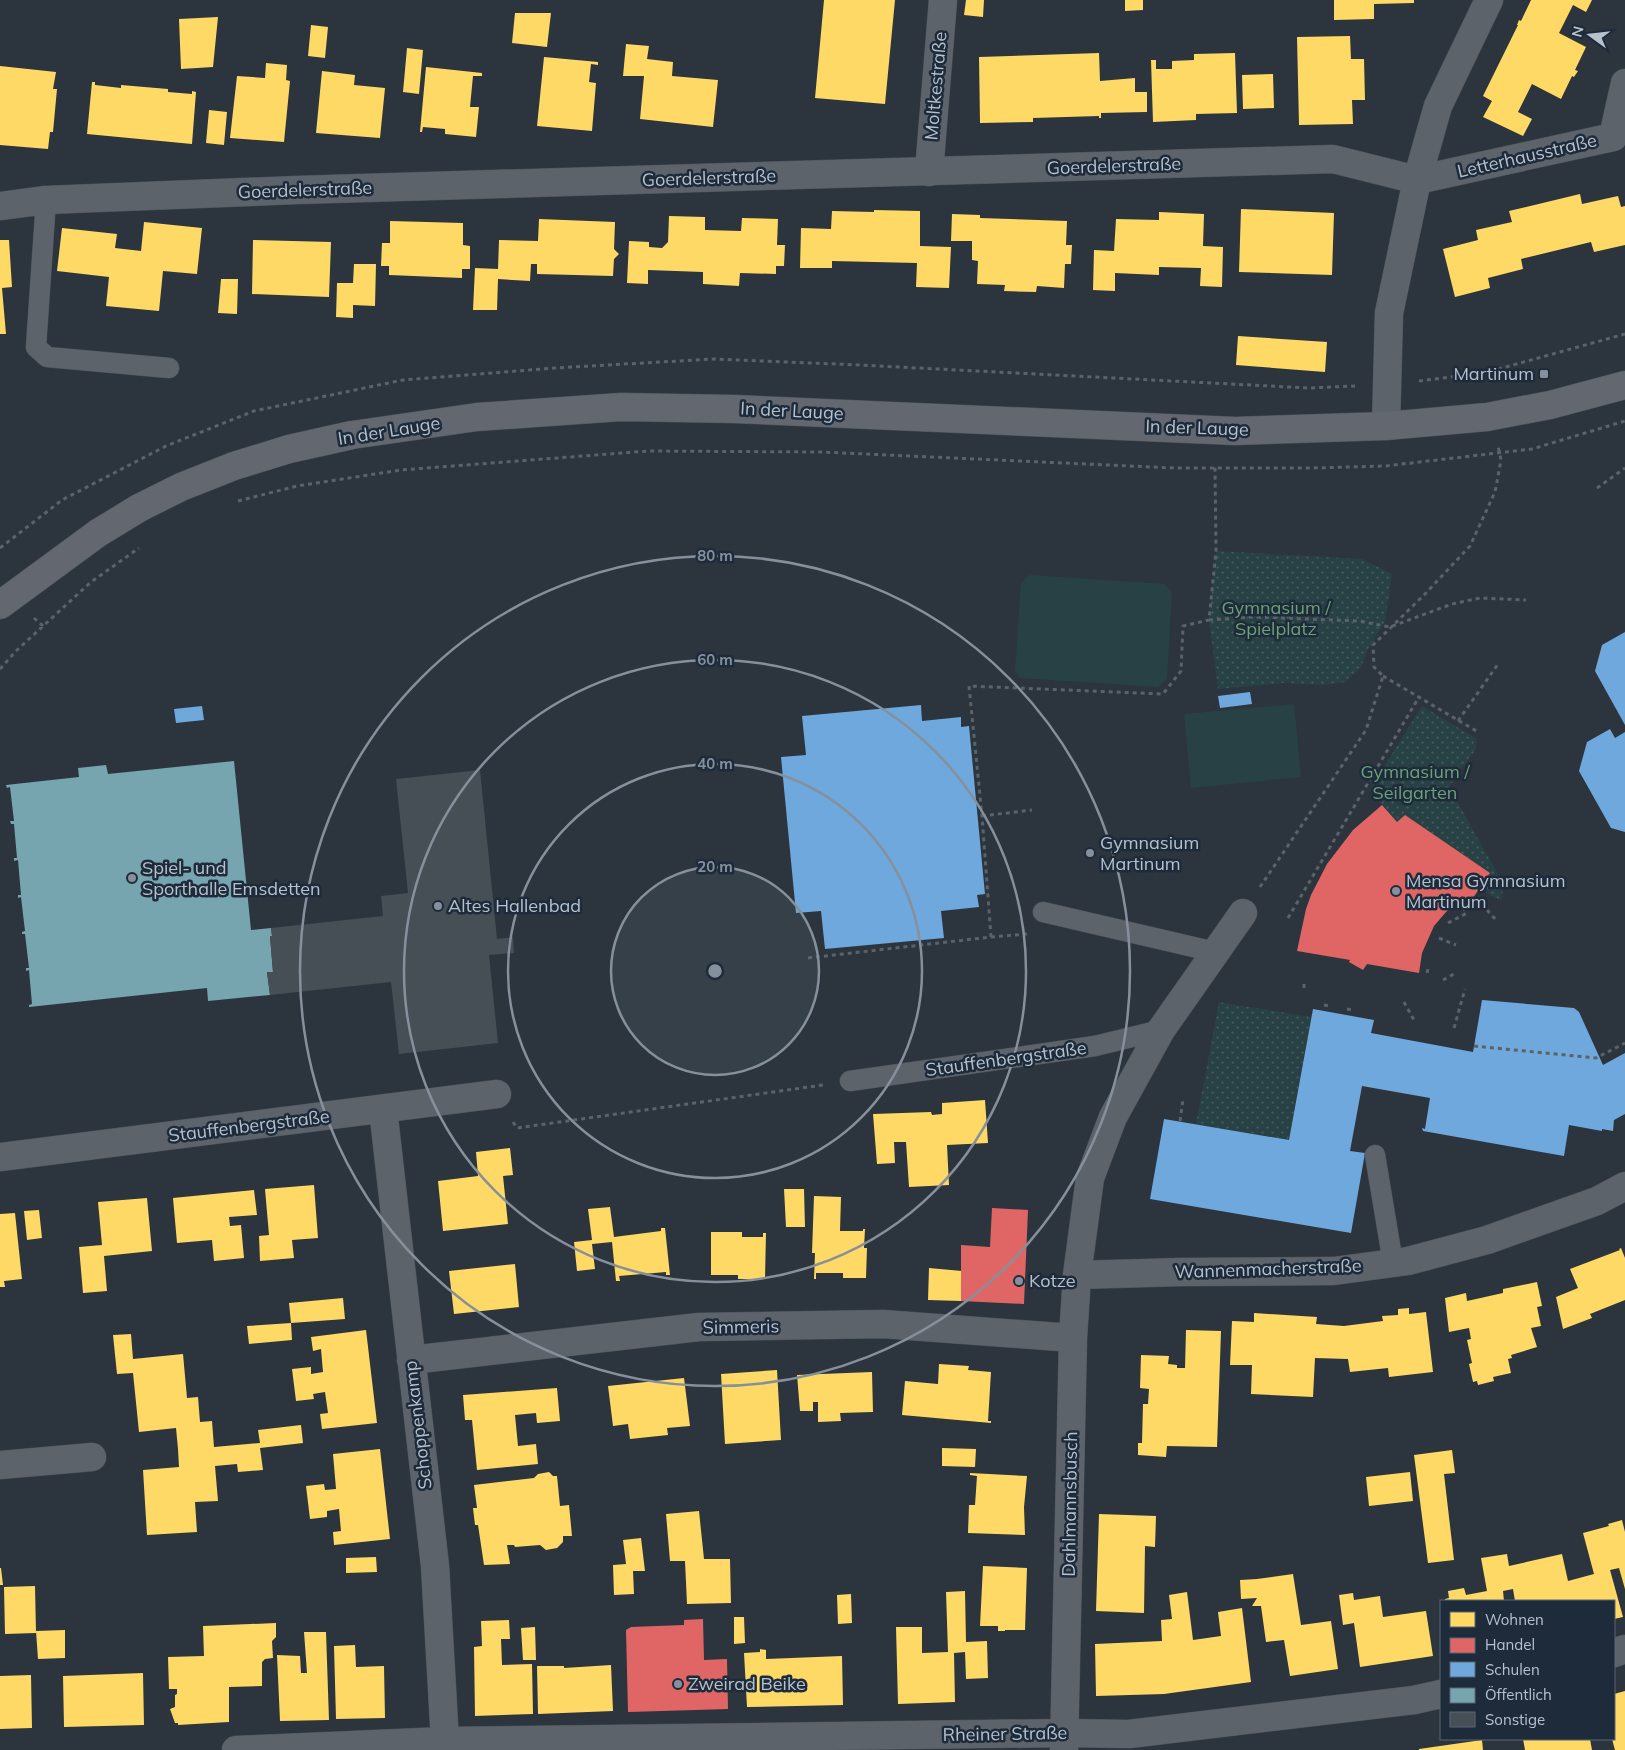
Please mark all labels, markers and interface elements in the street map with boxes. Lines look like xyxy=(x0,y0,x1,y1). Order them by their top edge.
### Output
north arrow xyxy=(1565,10,1615,60)
text: N xyxy=(1567,24,1588,39)
street label: Moltkestraße xyxy=(919,31,952,141)
street label: Letterhausstraße xyxy=(1455,128,1599,183)
street label: Goerdelerstraße xyxy=(1046,152,1182,179)
street label: Goerdelerstraße xyxy=(641,164,777,191)
street label: Goerdelerstraße xyxy=(237,176,373,203)
place label: Martinum xyxy=(1453,362,1534,385)
marker: Martinum xyxy=(1538,368,1550,380)
street label: In der Lauge xyxy=(740,396,844,425)
street label: In der Lauge xyxy=(336,411,442,450)
street label: In der Lauge xyxy=(1145,414,1249,441)
text: 80 m xyxy=(697,546,733,565)
park label: Gymnasium / Spielplatz xyxy=(1221,596,1331,640)
text: 60 m xyxy=(697,650,733,669)
text: 40 m xyxy=(697,754,733,773)
park label: Gymnasium / Seilgarten xyxy=(1360,760,1470,804)
place label: Gymnasium Martinum xyxy=(1100,831,1199,875)
marker: Gymnasium Martinum xyxy=(1084,847,1096,859)
place label: Spiel- und Sporthalle Emsdetten xyxy=(142,856,321,900)
text: 20 m xyxy=(697,857,733,876)
place label: Mensa Gymnasium Martinum xyxy=(1406,869,1565,913)
marker: Spiel- und Sporthalle Emsdetten xyxy=(126,872,138,884)
marker: Mensa Gymnasium Martinum xyxy=(1390,885,1402,897)
place label: Altes Hallenbad xyxy=(448,894,581,917)
marker: Altes Hallenbad xyxy=(432,900,444,912)
centre of rings xyxy=(706,962,724,980)
street label: Stauffenbergstraße xyxy=(924,1036,1088,1081)
street label: Stauffenbergstraße xyxy=(167,1104,331,1147)
street label: Wannenmacherstraße xyxy=(1174,1254,1362,1283)
place label: Kotze xyxy=(1029,1269,1076,1292)
marker: Kotze xyxy=(1013,1275,1025,1287)
street label: Simmeris xyxy=(702,1314,780,1339)
street label: Schoppenkamp xyxy=(398,1359,437,1491)
street label: Dahlmannsbusch xyxy=(1057,1431,1082,1577)
legend xyxy=(1440,1600,1615,1740)
text: Wohnen xyxy=(1485,1610,1544,1629)
text: Handel xyxy=(1485,1635,1535,1654)
text: Schulen xyxy=(1485,1660,1540,1679)
place label: Zweirad Beike xyxy=(688,1672,806,1695)
marker: Zweirad Beike xyxy=(672,1678,684,1690)
text: Öffentlich xyxy=(1485,1685,1552,1704)
text: Sonstige xyxy=(1485,1710,1545,1729)
street label: Rheiner Straße xyxy=(943,1721,1067,1746)

